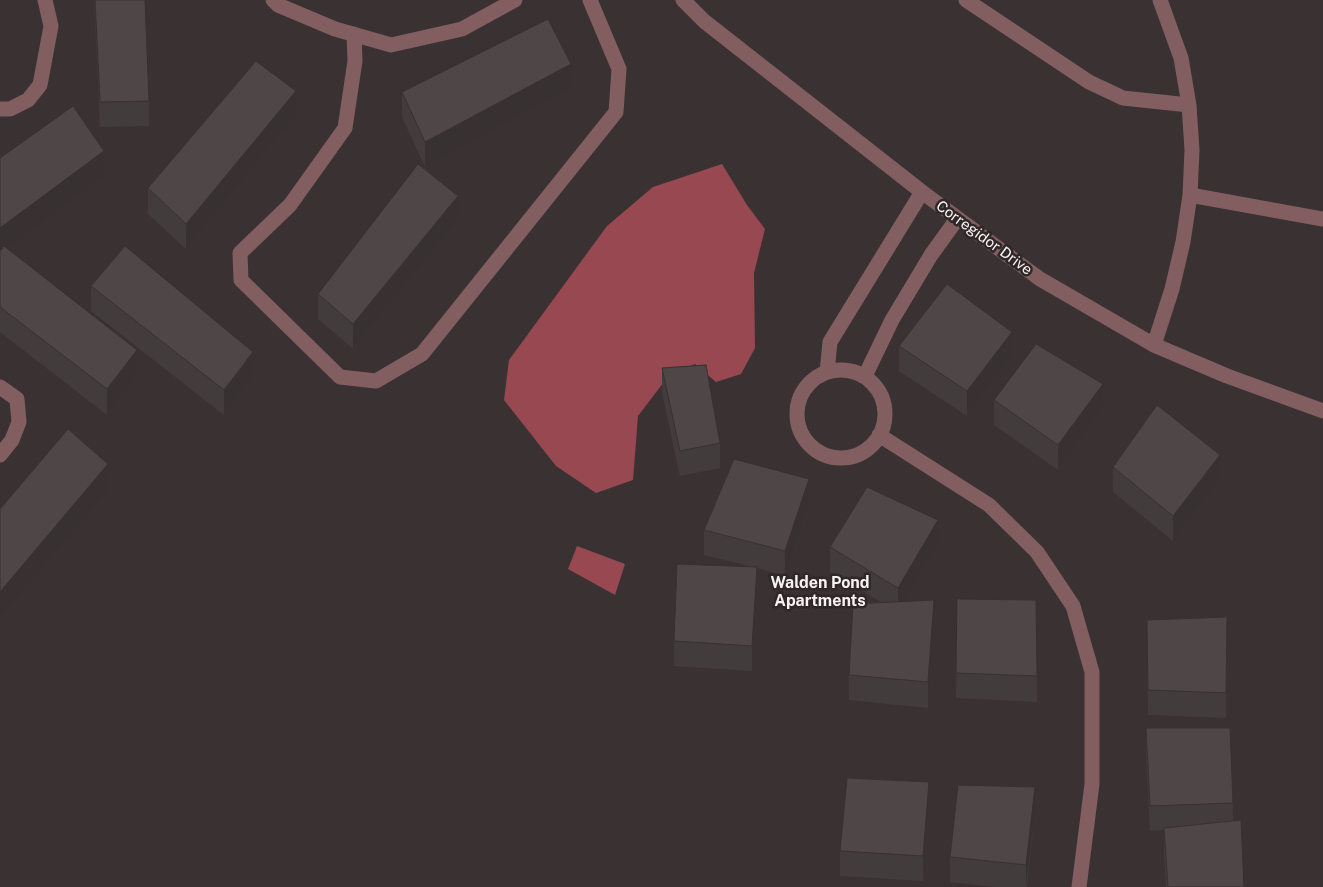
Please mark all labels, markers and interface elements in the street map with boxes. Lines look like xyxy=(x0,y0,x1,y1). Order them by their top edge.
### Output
street label: Corregidor Drive xyxy=(932,197,1036,279)
district label: Walden Pond Apartments xyxy=(770,573,870,611)

